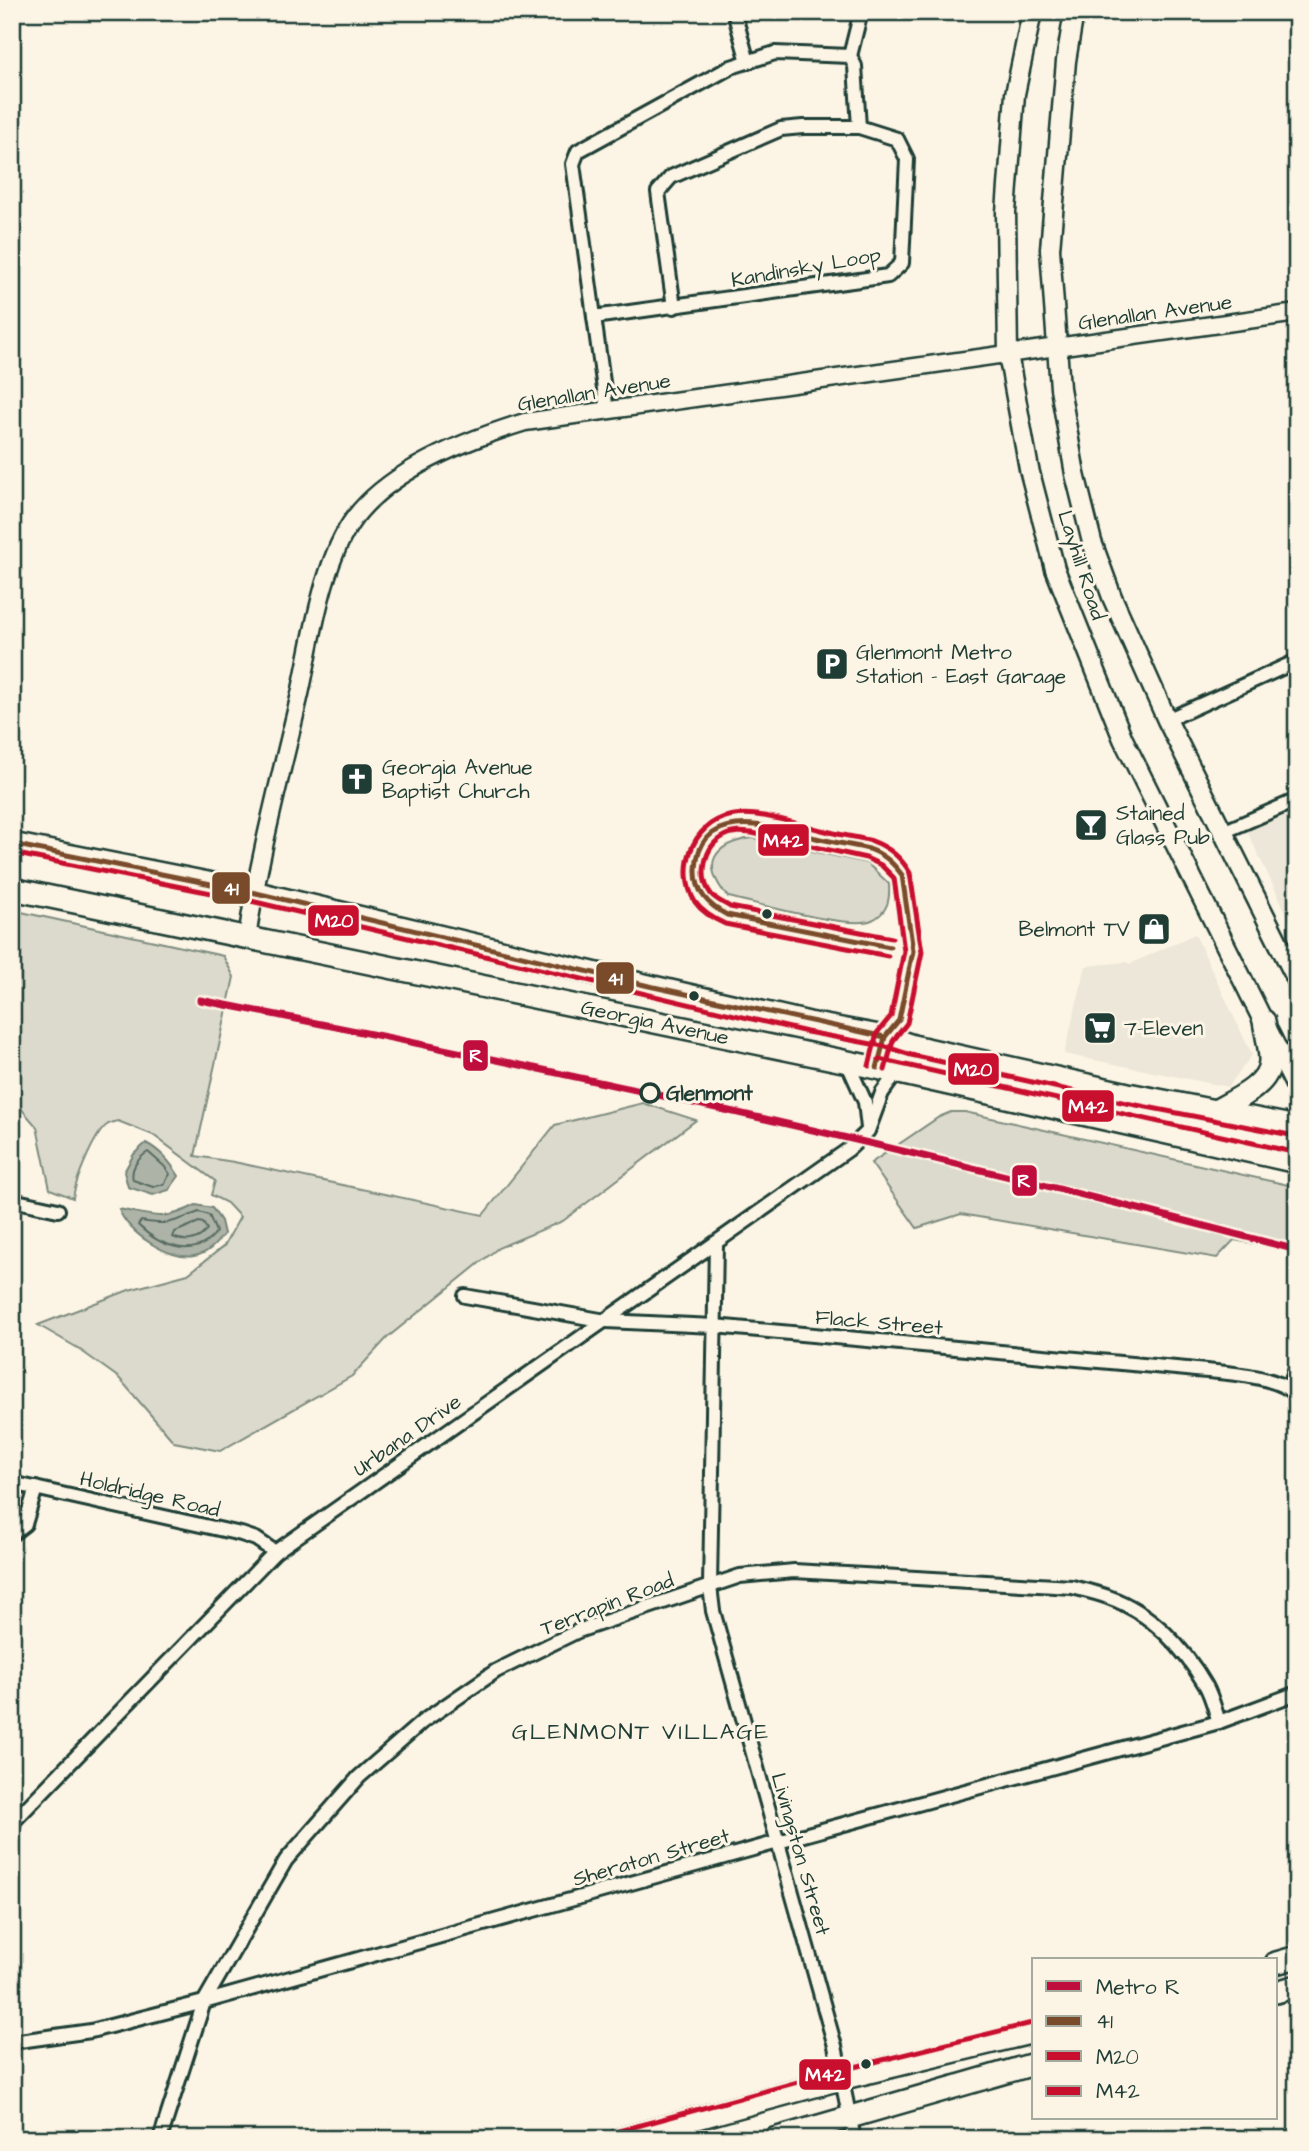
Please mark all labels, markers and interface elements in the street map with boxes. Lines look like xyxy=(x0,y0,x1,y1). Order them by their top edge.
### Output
street label: Kandinsky Loop xyxy=(729,240,884,297)
street label: Glenallan Avenue xyxy=(1076,287,1234,338)
street label: Glenallan Avenue xyxy=(515,366,673,419)
street label: Layhill Road xyxy=(1048,507,1113,624)
place label: Glenmont Metro Station - East Garage xyxy=(856,638,1066,693)
parking icon: Glenmont Metro Station - East Garage xyxy=(813,645,851,683)
place label: Georgia Avenue Baptist Church xyxy=(382,753,533,807)
church icon: Georgia Avenue Baptist Church xyxy=(338,760,376,798)
place label: Stained Glass Pub xyxy=(1116,799,1210,852)
bar icon: Stained Glass Pub xyxy=(1072,806,1110,844)
line badge: M42 xyxy=(757,823,810,857)
text: M42 xyxy=(763,828,803,855)
line badge: 41 xyxy=(211,871,251,905)
text: 41 xyxy=(223,876,239,903)
line badge: M20 xyxy=(307,904,360,937)
unlabelled marker xyxy=(760,907,774,921)
text: M20 xyxy=(315,908,353,935)
shop icon: Belmont TV xyxy=(1135,910,1173,948)
place label: Belmont TV xyxy=(1019,915,1130,944)
line badge: 41 xyxy=(595,961,635,995)
text: 41 xyxy=(607,966,623,993)
unlabelled marker xyxy=(687,989,701,1003)
street label: Georgia Avenue xyxy=(578,993,732,1054)
supermarket icon: 7-Eleven xyxy=(1081,1009,1119,1047)
place label: 7-Eleven xyxy=(1124,1014,1203,1043)
line badge: R xyxy=(462,1039,489,1072)
text: R xyxy=(469,1043,483,1070)
line badge: M20 xyxy=(947,1052,1000,1086)
text: M20 xyxy=(954,1057,992,1084)
place label: Glenmont xyxy=(666,1079,753,1108)
marker: Glenmont xyxy=(640,1083,660,1103)
line badge: M42 xyxy=(1061,1089,1115,1123)
text: M42 xyxy=(1068,1094,1108,1121)
line badge: R xyxy=(1011,1164,1038,1197)
text: R xyxy=(1017,1168,1031,1195)
street label: Flack Street xyxy=(814,1302,944,1343)
street label: Urbana Drive xyxy=(347,1387,467,1483)
street label: Holdridge Road xyxy=(77,1464,223,1527)
street label: Terrapin Road xyxy=(536,1566,678,1644)
district label: GLENMONT VILLAGE xyxy=(512,1716,770,1748)
street label: Livingston Street xyxy=(762,1770,838,1940)
street label: Sheraton Street xyxy=(570,1821,733,1894)
legend xyxy=(1032,1958,1278,2120)
text: Metro R xyxy=(1096,1973,1180,2002)
text: 41 xyxy=(1096,2007,1113,2036)
text: M20 xyxy=(1096,2043,1139,2072)
unlabelled marker xyxy=(859,2057,873,2071)
line badge: M42 xyxy=(798,2058,852,2091)
text: M42 xyxy=(805,2062,845,2089)
text: M42 xyxy=(1096,2077,1140,2106)

